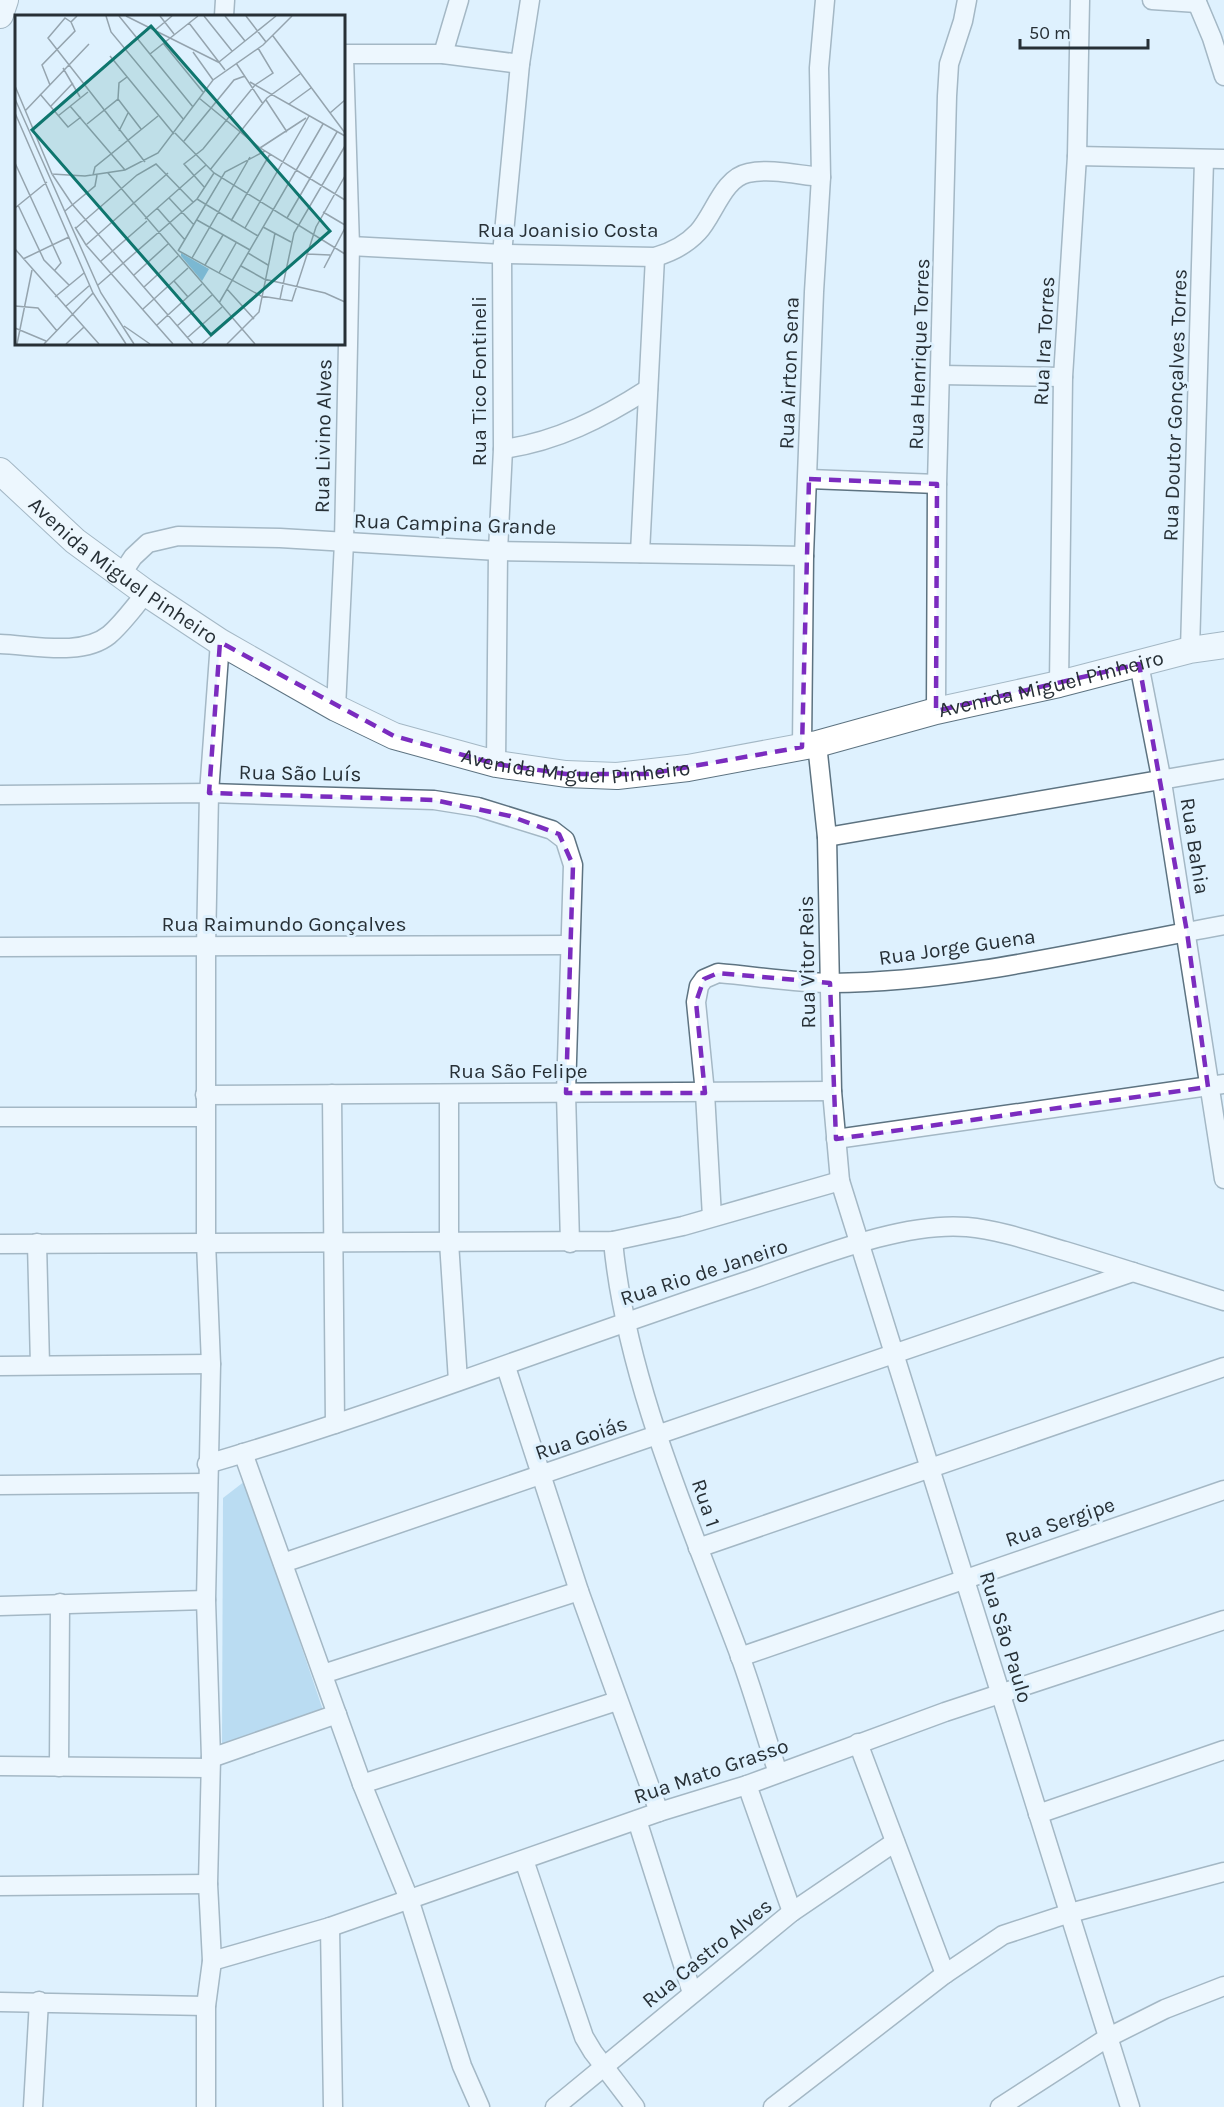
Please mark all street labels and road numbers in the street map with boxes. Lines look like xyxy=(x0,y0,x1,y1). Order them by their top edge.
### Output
street label: Rua Joanisio Costa xyxy=(477,218,659,242)
street label: Rua Henrique Torres xyxy=(904,258,934,450)
street label: Rua Doutor Gonçalves Torres xyxy=(1158,268,1192,542)
street label: Rua Ira Torres xyxy=(1029,276,1059,406)
street label: Rua Tico Fontineli xyxy=(467,296,491,466)
street label: Rua Airton Sena xyxy=(774,296,804,450)
street label: Rua Livino Alves xyxy=(310,359,336,513)
street label: Avenida Miguel Pinheiro xyxy=(24,492,222,649)
street label: Rua Campina Grande xyxy=(353,508,557,540)
street label: Avenida Miguel Pinheiro xyxy=(936,645,1166,722)
street label: Avenida Miguel Pinheiro xyxy=(459,743,691,789)
street label: Rua São Luís xyxy=(238,760,362,786)
street label: Rua Bahia xyxy=(1176,796,1214,896)
street label: Rua Vitor Reis xyxy=(794,895,820,1029)
street label: Rua Raimundo Gonçalves xyxy=(161,912,407,936)
street label: Rua Jorge Guena xyxy=(877,924,1037,970)
street label: Rua São Felipe xyxy=(448,1059,588,1083)
street label: Rua Rio de Janeiro xyxy=(617,1234,791,1310)
street label: Rua Goiás xyxy=(532,1411,630,1465)
street label: Rua 1 xyxy=(687,1476,725,1530)
street label: Rua Sergipe xyxy=(1002,1492,1118,1552)
street label: Rua São Paulo xyxy=(975,1568,1037,1706)
street label: Rua Mato Grasso xyxy=(630,1733,792,1809)
street label: Rua Castro Alves xyxy=(637,1893,777,2013)

